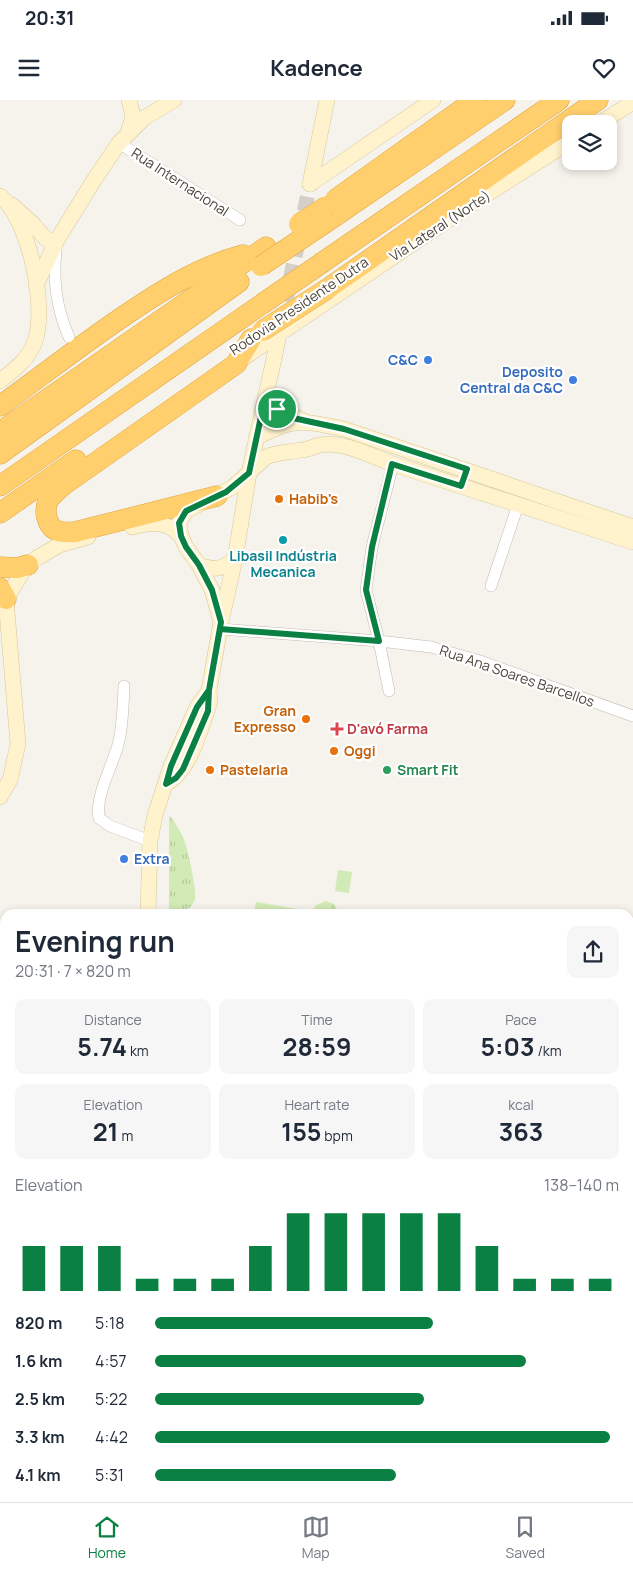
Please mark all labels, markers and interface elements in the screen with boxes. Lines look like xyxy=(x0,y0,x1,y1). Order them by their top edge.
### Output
text: 20:31 xyxy=(25,5,75,31)
text: Kadence xyxy=(270,53,363,83)
icon: menu xyxy=(15,54,43,82)
icon: heart xyxy=(590,54,618,82)
map controls xyxy=(562,115,617,170)
button: layers xyxy=(562,115,617,170)
street label: Rua Internacional xyxy=(128,143,233,220)
street label: Via Lateral (Norte) xyxy=(386,186,494,265)
street label: Rodovia Presidente Dutra xyxy=(226,252,372,359)
place label: C&C xyxy=(388,350,418,369)
marker: C&C xyxy=(422,354,434,366)
place label: Deposito Central da C&C xyxy=(460,362,563,397)
marker: Deposito Central da C&C xyxy=(567,374,579,386)
pin xyxy=(256,388,298,430)
icon: arrive xyxy=(263,395,291,423)
place label: Habib's xyxy=(289,489,339,508)
marker: Habib's xyxy=(273,493,285,505)
marker: Libasil Indústria Mecanica xyxy=(277,534,289,546)
place label: Libasil Indústria Mecanica xyxy=(229,546,337,581)
street label: Rua Ana Soares Barcellos xyxy=(437,640,597,711)
place label: Gran Expresso xyxy=(234,701,296,736)
marker: Gran Expresso xyxy=(300,713,312,725)
place label: D'avó Farma xyxy=(347,719,428,738)
marker: D'avó Farma xyxy=(331,723,343,735)
place label: Oggi xyxy=(344,741,376,760)
marker: Oggi xyxy=(328,745,340,757)
place label: Pastelaria xyxy=(220,760,288,779)
place label: Smart Fit xyxy=(397,760,459,779)
marker: Pastelaria xyxy=(204,764,216,776)
marker: Smart Fit xyxy=(381,764,393,776)
place label: Extra xyxy=(134,849,169,868)
marker: Extra xyxy=(118,853,130,865)
text: Evening run xyxy=(15,922,175,960)
button: share xyxy=(567,926,619,978)
text: 20:31 · 7 × 820 m xyxy=(15,960,131,982)
text: Distance xyxy=(84,1010,142,1029)
text: Time xyxy=(301,1010,333,1029)
text: Pace xyxy=(505,1010,537,1029)
text: 5.74 xyxy=(77,1029,127,1064)
text: 28:59 xyxy=(283,1029,351,1064)
text: 5:03 xyxy=(480,1029,535,1064)
text: km xyxy=(127,1041,149,1060)
text: /km xyxy=(535,1041,562,1060)
text: Elevation xyxy=(83,1095,143,1114)
text: Heart rate xyxy=(285,1095,349,1114)
text: kcal xyxy=(508,1095,534,1114)
text: 21 xyxy=(93,1114,119,1149)
text: 155 xyxy=(281,1114,322,1149)
text: 363 xyxy=(499,1114,543,1149)
text: m xyxy=(119,1126,133,1145)
text: bpm xyxy=(322,1126,353,1145)
text: Elevation xyxy=(15,1174,83,1196)
text: 138–140 m xyxy=(544,1174,619,1196)
text: 820 m xyxy=(15,1312,62,1334)
text: 5:18 xyxy=(95,1312,125,1334)
text: 1.6 km xyxy=(15,1350,62,1372)
text: 4:57 xyxy=(95,1350,127,1372)
text: 2.5 km xyxy=(15,1388,65,1410)
text: 5:22 xyxy=(95,1388,127,1410)
text: 3.3 km xyxy=(15,1426,65,1448)
text: 4:42 xyxy=(95,1426,128,1448)
text: 4.1 km xyxy=(15,1464,61,1486)
text: 5:31 xyxy=(95,1464,124,1486)
tab: Home xyxy=(88,1513,126,1562)
tab: Map xyxy=(302,1513,330,1562)
tab: Saved xyxy=(506,1513,545,1562)

